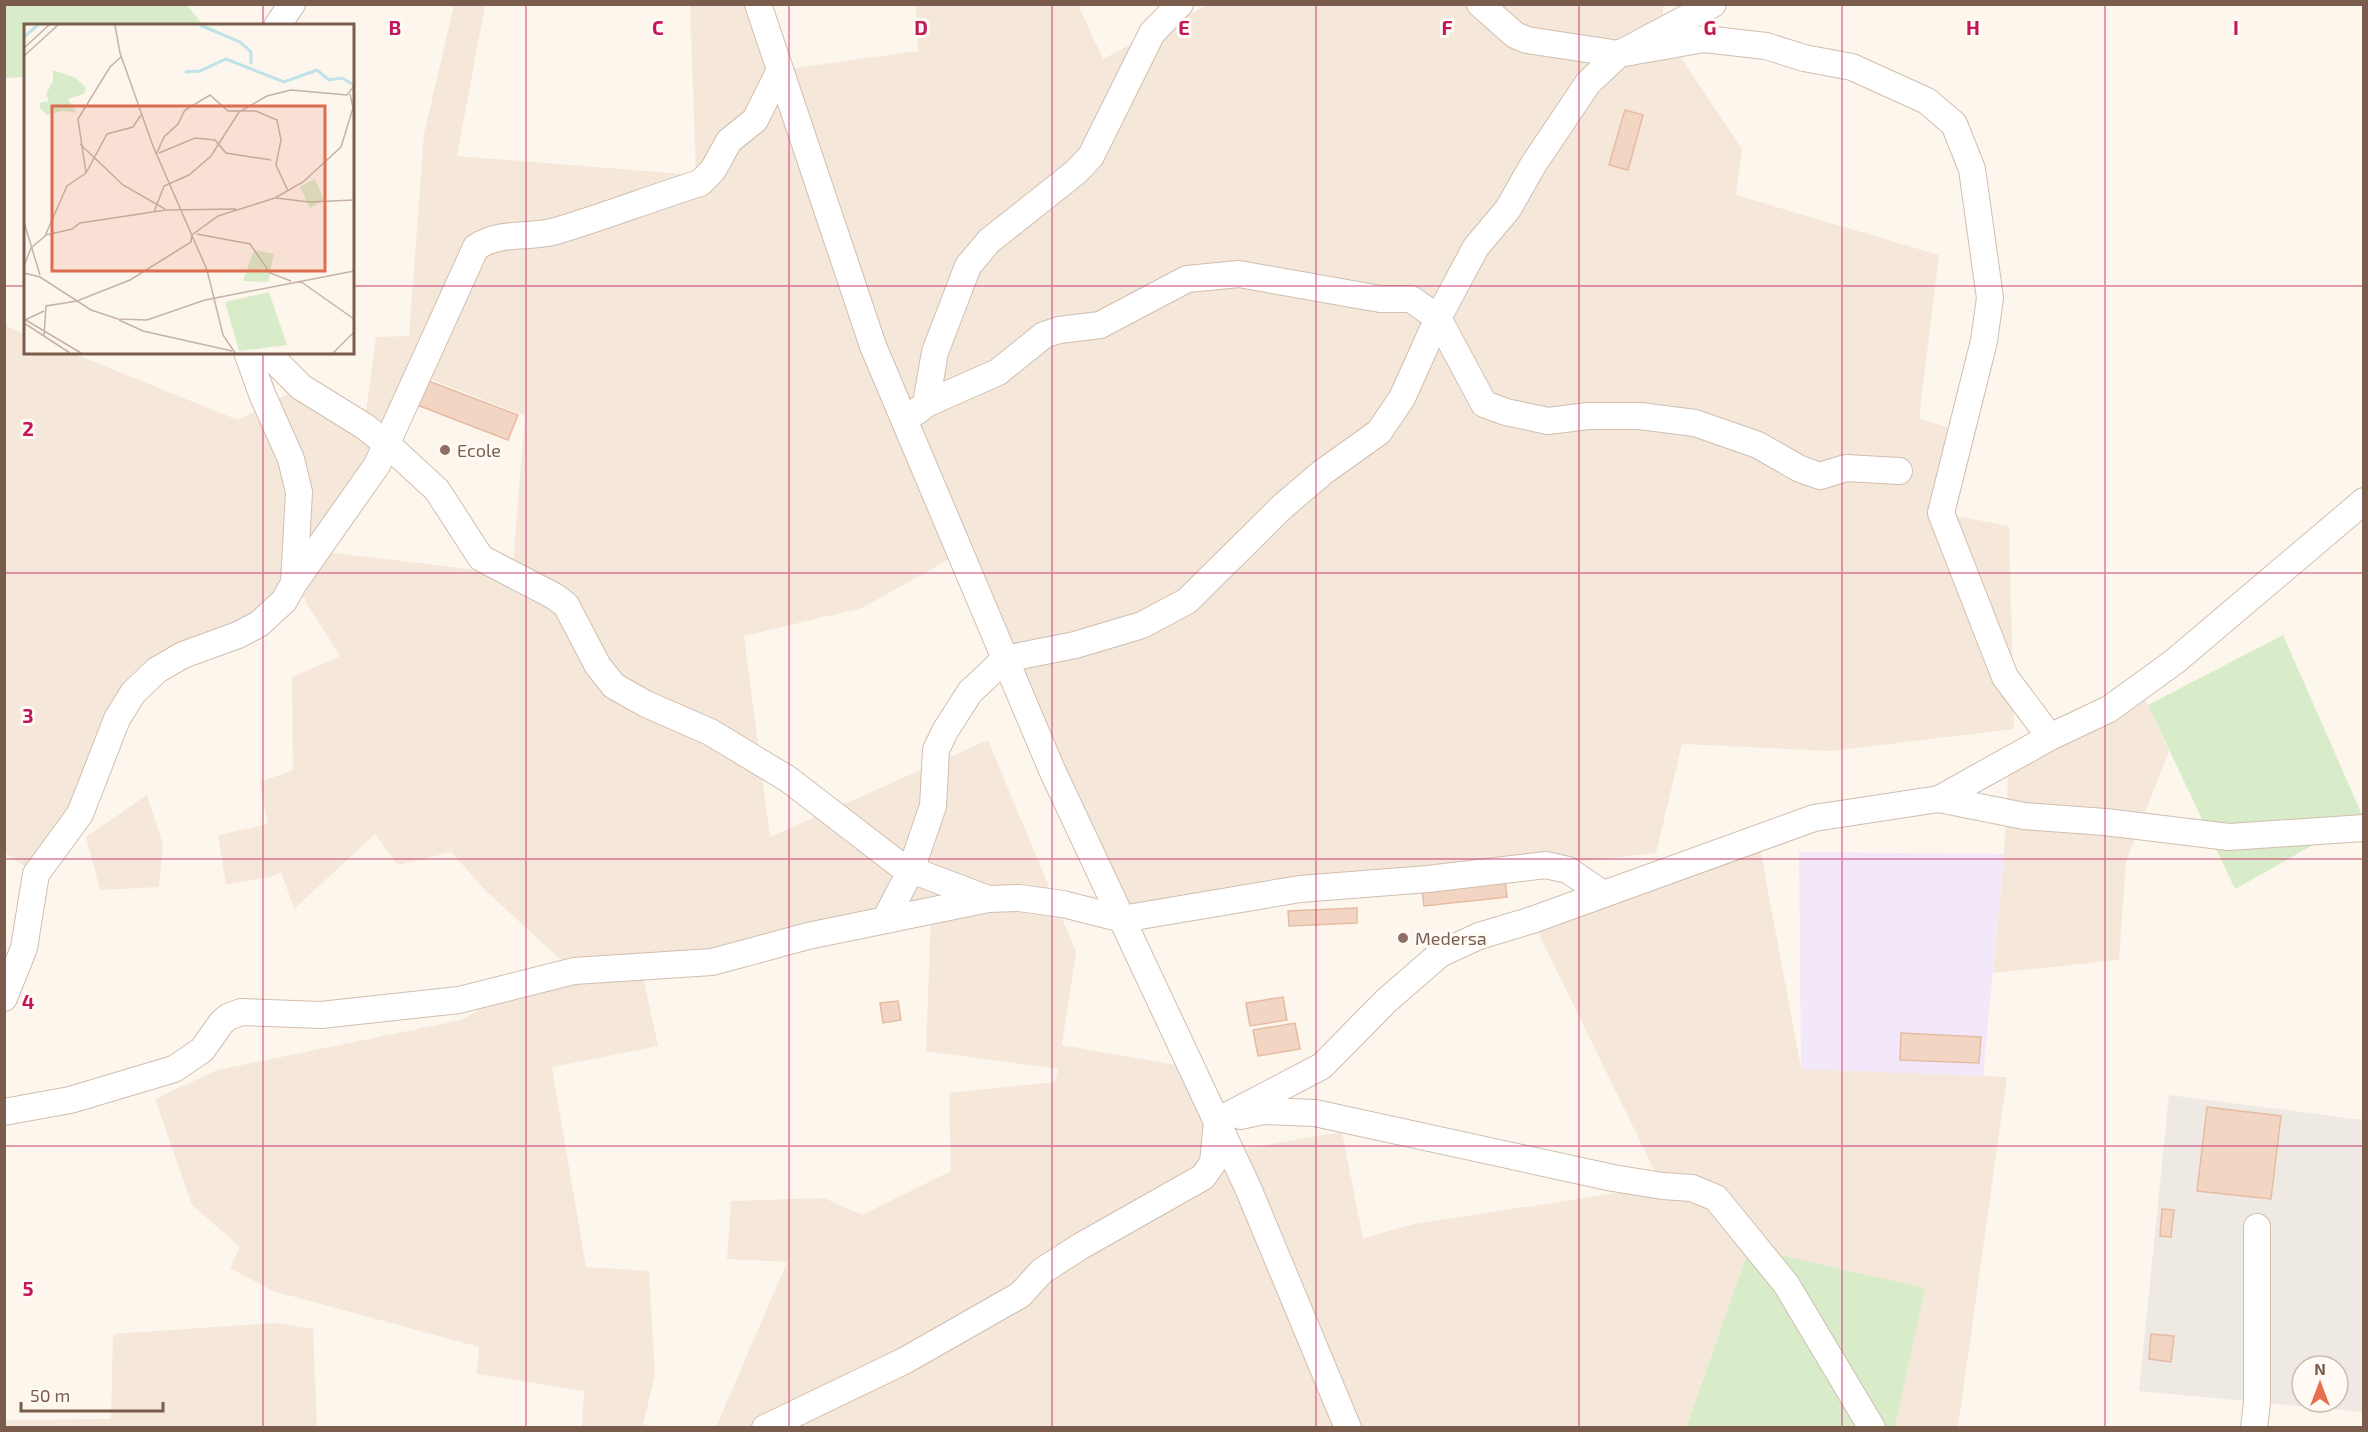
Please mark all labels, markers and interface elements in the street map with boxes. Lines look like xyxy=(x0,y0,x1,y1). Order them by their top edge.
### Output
text: B xyxy=(389,15,401,39)
text: C xyxy=(652,15,664,39)
text: D xyxy=(914,15,928,39)
text: E xyxy=(1178,15,1190,39)
text: F xyxy=(1441,15,1453,39)
text: G xyxy=(1704,15,1716,39)
text: H xyxy=(1966,15,1980,39)
text: I xyxy=(2233,15,2239,39)
inset map xyxy=(24,24,354,354)
text: 2 xyxy=(22,416,34,440)
place label: Ecole xyxy=(457,439,501,461)
marker: Ecole xyxy=(438,443,452,457)
text: 3 xyxy=(22,703,34,727)
place label: Medersa xyxy=(1415,927,1487,949)
marker: Medersa xyxy=(1396,931,1410,945)
text: 4 xyxy=(22,989,35,1013)
text: 5 xyxy=(22,1276,34,1300)
north arrow xyxy=(2290,1354,2350,1414)
text: N xyxy=(2314,1359,2326,1378)
scale bar xyxy=(21,1375,164,1413)
text: 50 m xyxy=(30,1384,70,1406)

